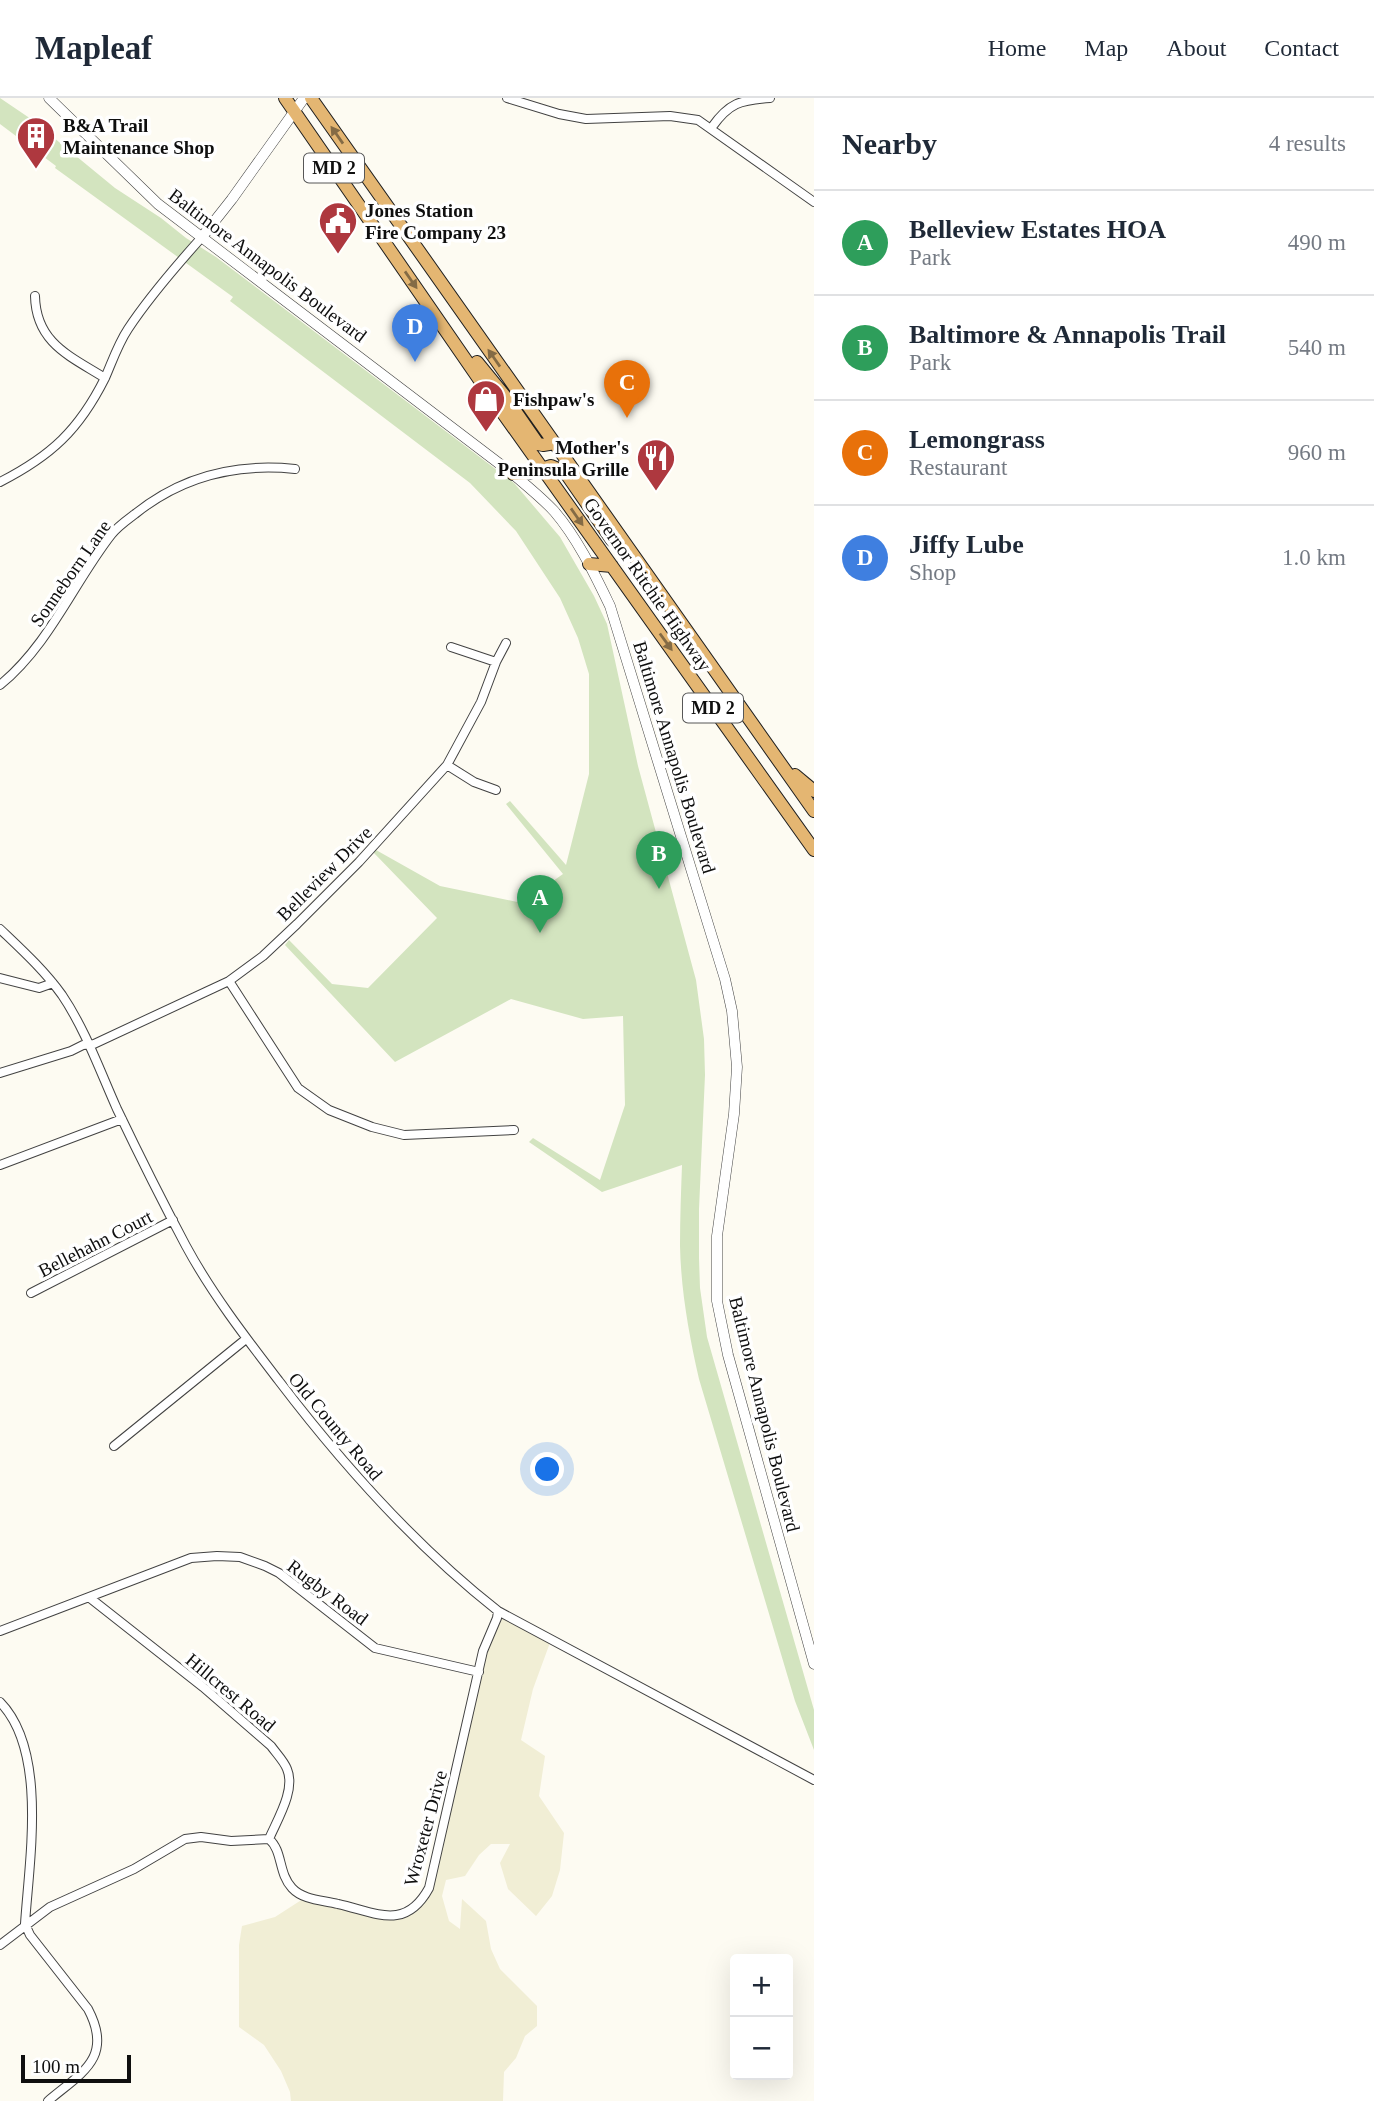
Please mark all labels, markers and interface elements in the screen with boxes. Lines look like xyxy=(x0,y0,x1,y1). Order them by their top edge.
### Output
text: Mapleaf xyxy=(35,30,152,66)
text: Home xyxy=(988,35,1046,61)
text: Map xyxy=(1084,35,1128,61)
text: About xyxy=(1166,35,1226,61)
text: Contact xyxy=(1264,35,1339,61)
building icon: B&A Trail Maintenance Shop xyxy=(15,115,57,170)
place label: B&A Trail Maintenance Shop xyxy=(63,115,215,158)
one-way arrow xyxy=(330,126,344,144)
text: Nearby xyxy=(842,127,937,160)
text: 4 results xyxy=(1269,131,1346,156)
road number: MD 2 xyxy=(304,154,364,182)
street label: Baltimore Annapolis Boulevard xyxy=(165,184,371,347)
public building icon: Jones Station Fire Company 23 xyxy=(317,200,359,255)
place label: Jones Station Fire Company 23 xyxy=(365,200,506,243)
text: Belleview Estates HOA xyxy=(909,215,1166,244)
text: A xyxy=(857,230,873,255)
text: 490 m xyxy=(1288,230,1346,255)
text: Park xyxy=(909,245,951,270)
one-way arrow xyxy=(404,270,417,289)
pin: D xyxy=(392,304,438,362)
text: Baltimore & Annapolis Trail xyxy=(909,320,1226,349)
text: B xyxy=(857,335,873,360)
text: 540 m xyxy=(1288,335,1346,360)
one-way arrow xyxy=(487,349,501,367)
text: Park xyxy=(909,350,951,375)
pin: C xyxy=(604,360,650,418)
shop icon: Fishpaw's xyxy=(465,378,507,433)
place label: Fishpaw's xyxy=(513,389,594,410)
text: Lemongrass xyxy=(909,425,1045,454)
place label: Mother's Peninsula Grille xyxy=(498,437,629,480)
restaurant icon: Mother's Peninsula Grille xyxy=(635,437,677,492)
text: C xyxy=(857,440,873,465)
text: 960 m xyxy=(1288,440,1346,465)
text: Restaurant xyxy=(909,455,1007,480)
street label: Governor Ritchie Highway xyxy=(580,494,716,675)
one-way arrow xyxy=(570,508,584,526)
street label: Sonneborn Lane xyxy=(26,516,115,631)
text: Jiffy Lube xyxy=(909,530,1024,559)
text: D xyxy=(857,545,873,570)
text: 1.0 km xyxy=(1282,545,1346,570)
text: Shop xyxy=(909,560,956,585)
one-way arrow xyxy=(658,633,672,651)
street label: Baltimore Annapolis Boulevard xyxy=(629,638,721,876)
road number: MD 2 xyxy=(683,694,743,722)
street label: Belleview Drive xyxy=(273,822,376,925)
pin: B xyxy=(636,831,682,889)
pin: A xyxy=(517,875,563,933)
street label: Bellehahn Court xyxy=(35,1205,156,1281)
street label: Baltimore Annapolis Boulevard xyxy=(725,1294,804,1534)
street label: Old County Road xyxy=(284,1368,387,1485)
your location xyxy=(530,1452,564,1486)
street label: Rugby Road xyxy=(283,1555,373,1630)
street label: Hillcrest Road xyxy=(182,1649,280,1736)
street label: Wroxeter Drive xyxy=(400,1768,451,1888)
map controls xyxy=(730,1954,793,2080)
button: + xyxy=(730,1954,793,2017)
button: − xyxy=(730,2017,793,2080)
scale bar xyxy=(21,2052,131,2084)
text: 100 m xyxy=(32,2056,80,2077)

